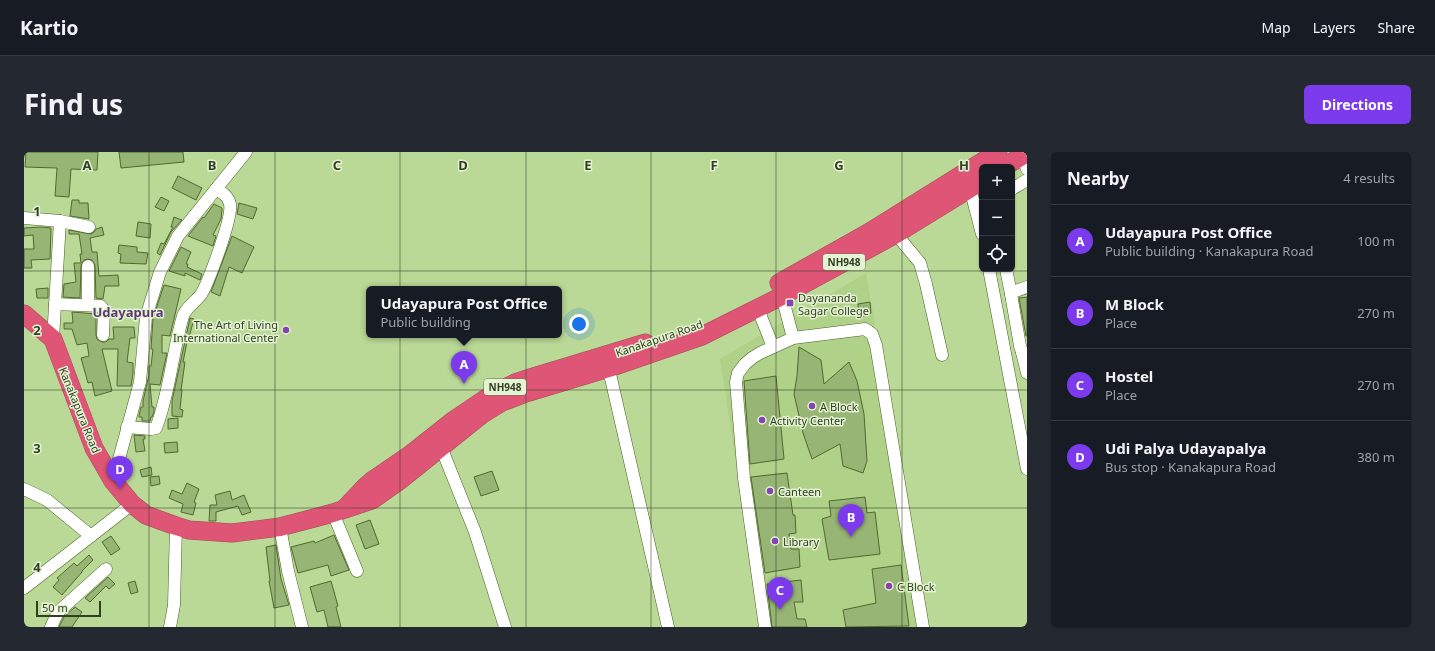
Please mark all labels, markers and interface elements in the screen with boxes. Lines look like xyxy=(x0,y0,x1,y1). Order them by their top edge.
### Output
text: Kartio xyxy=(20,15,78,41)
text: Map xyxy=(1262,18,1291,37)
text: Layers xyxy=(1313,18,1355,37)
text: Share xyxy=(1377,18,1415,37)
text: Find us xyxy=(24,85,123,123)
button: Directions xyxy=(1304,85,1411,124)
text: A xyxy=(83,156,92,174)
text: B xyxy=(208,156,216,174)
text: C xyxy=(333,156,341,174)
text: D xyxy=(458,156,468,174)
text: E xyxy=(584,156,592,174)
text: F xyxy=(710,156,718,174)
text: G xyxy=(834,156,844,174)
text: H xyxy=(959,156,969,174)
map controls xyxy=(979,164,1015,272)
button: + xyxy=(979,164,1015,200)
text: Nearby xyxy=(1067,167,1129,190)
text: 4 results xyxy=(1343,169,1395,187)
button: − xyxy=(979,200,1015,236)
text: 1 xyxy=(33,202,41,220)
text: Udayapura Post Office xyxy=(1105,222,1272,242)
text: A xyxy=(1076,232,1085,250)
text: 100 m xyxy=(1357,232,1395,250)
button: locate xyxy=(979,236,1015,272)
text: Public building · Kanakapura Road xyxy=(1105,242,1314,260)
road number: NH948 xyxy=(823,254,865,270)
popup xyxy=(366,286,562,338)
place label: Dayananda Sagar College xyxy=(798,290,869,318)
text: Udayapura Post Office xyxy=(380,293,548,313)
text: M Block xyxy=(1105,294,1164,314)
marker: Dayananda Sagar College xyxy=(785,298,795,308)
district label: Udayapura xyxy=(92,303,164,321)
text: B xyxy=(1076,304,1084,322)
text: 270 m xyxy=(1357,304,1395,322)
text: Public building xyxy=(380,313,471,331)
your location xyxy=(569,314,589,334)
text: Place xyxy=(1105,314,1137,332)
street label: Kanakapura Road xyxy=(613,316,705,360)
place label: The Art of Living International Center xyxy=(173,317,278,345)
text: 2 xyxy=(33,321,41,339)
marker: The Art of Living International Center xyxy=(281,325,291,335)
pin: A xyxy=(451,351,477,384)
street label: Kanakapura Road xyxy=(56,365,104,455)
text: Hostel xyxy=(1105,366,1153,386)
text: C xyxy=(1076,376,1084,394)
text: 270 m xyxy=(1357,376,1395,394)
road number: NH948 xyxy=(484,379,526,395)
text: Place xyxy=(1105,386,1137,404)
place label: A Block xyxy=(820,399,858,414)
marker: A Block xyxy=(807,401,817,411)
place label: Activity Center xyxy=(770,413,845,428)
marker: Activity Center xyxy=(757,415,767,425)
text: Udi Palya Udayapalya xyxy=(1105,438,1266,458)
text: 3 xyxy=(33,439,41,457)
text: D xyxy=(1075,448,1085,466)
text: 380 m xyxy=(1357,448,1395,466)
pin: D xyxy=(107,456,133,489)
text: Bus stop · Kanakapura Road xyxy=(1105,458,1276,476)
place label: Canteen xyxy=(778,484,821,499)
marker: Canteen xyxy=(765,486,775,496)
pin: B xyxy=(838,504,864,537)
place label: Library xyxy=(783,534,819,549)
marker: Library xyxy=(770,536,780,546)
text: 4 xyxy=(33,558,41,576)
pin: C xyxy=(767,577,793,610)
place label: C Block xyxy=(897,579,935,594)
marker: C Block xyxy=(884,581,894,591)
scale bar xyxy=(36,599,101,618)
text: 50 m xyxy=(42,600,68,615)

